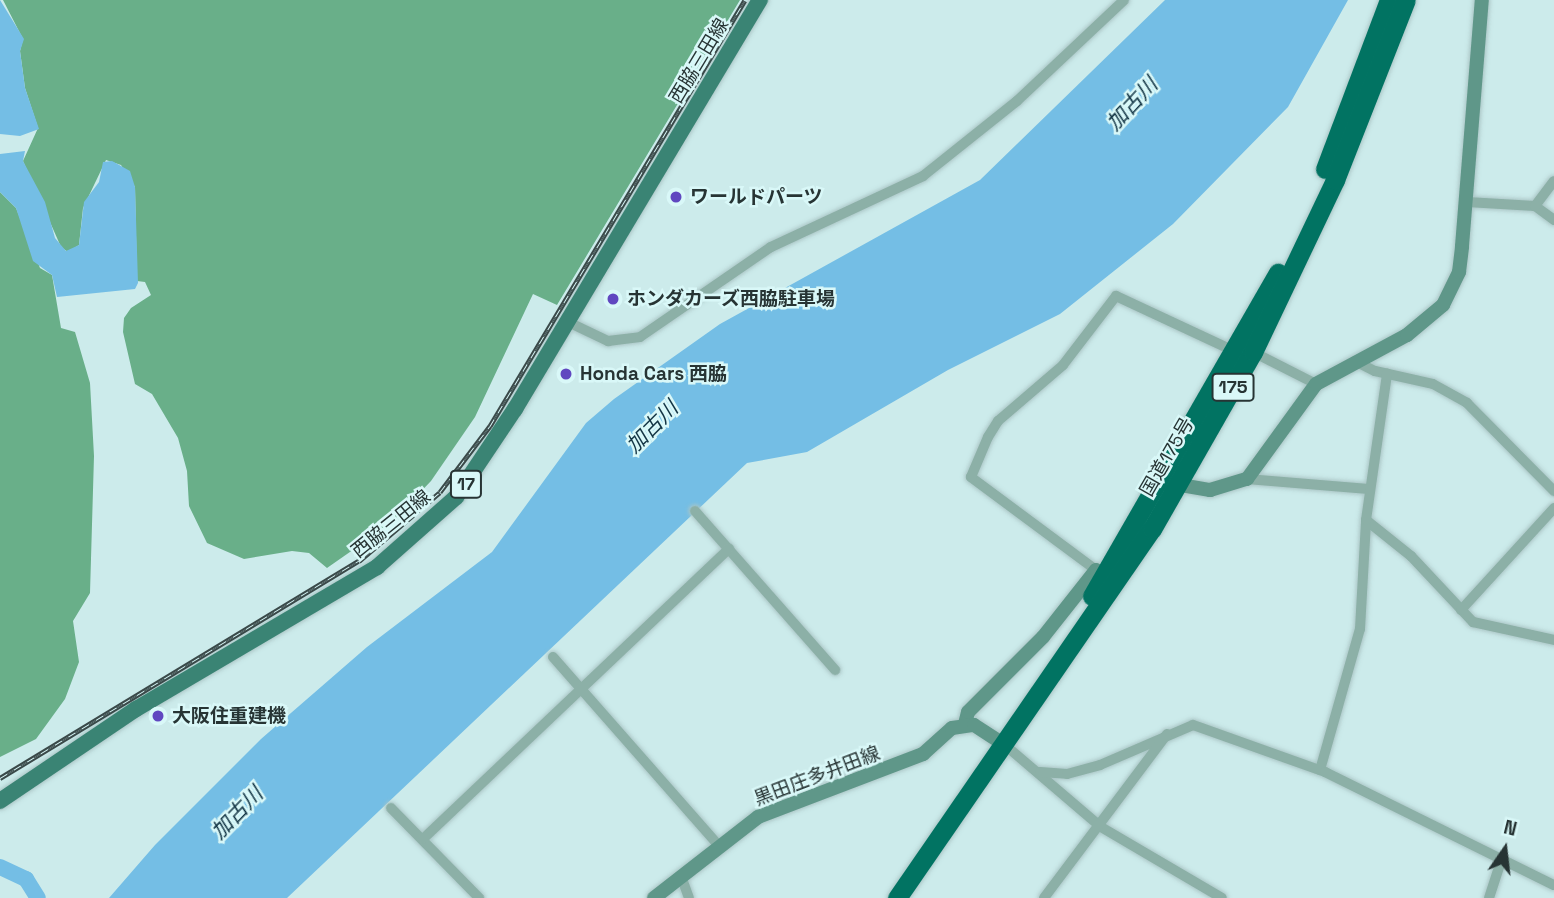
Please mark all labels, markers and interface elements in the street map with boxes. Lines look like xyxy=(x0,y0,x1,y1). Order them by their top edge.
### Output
street label: 西脇三田線 xyxy=(665,14,733,108)
water label: 加古川 xyxy=(1101,72,1163,136)
place label: ワールドパーツ xyxy=(690,186,823,208)
marker: ワールドパーツ xyxy=(668,189,684,205)
place label: ホンダカーズ西脇駐車場 xyxy=(627,288,836,310)
marker: ホンダカーズ西脇駐車場 xyxy=(605,291,621,307)
place label: Honda Cars 西脇 xyxy=(580,363,727,385)
marker: Honda Cars 西脇 xyxy=(558,366,574,382)
road number: 175 xyxy=(1210,372,1256,402)
water label: 加古川 xyxy=(621,396,683,458)
street label: 国道175号 xyxy=(1135,414,1199,500)
road number: 17 xyxy=(448,470,484,498)
street label: 西脇三田線 xyxy=(347,485,435,563)
place label: 大阪住重建機 xyxy=(172,705,286,727)
marker: 大阪住重建機 xyxy=(150,708,166,724)
street label: 黒田庄多井田線 xyxy=(751,742,883,810)
water label: 加古川 xyxy=(206,782,268,844)
north arrow xyxy=(1470,814,1540,884)
text: N xyxy=(1501,814,1519,842)

